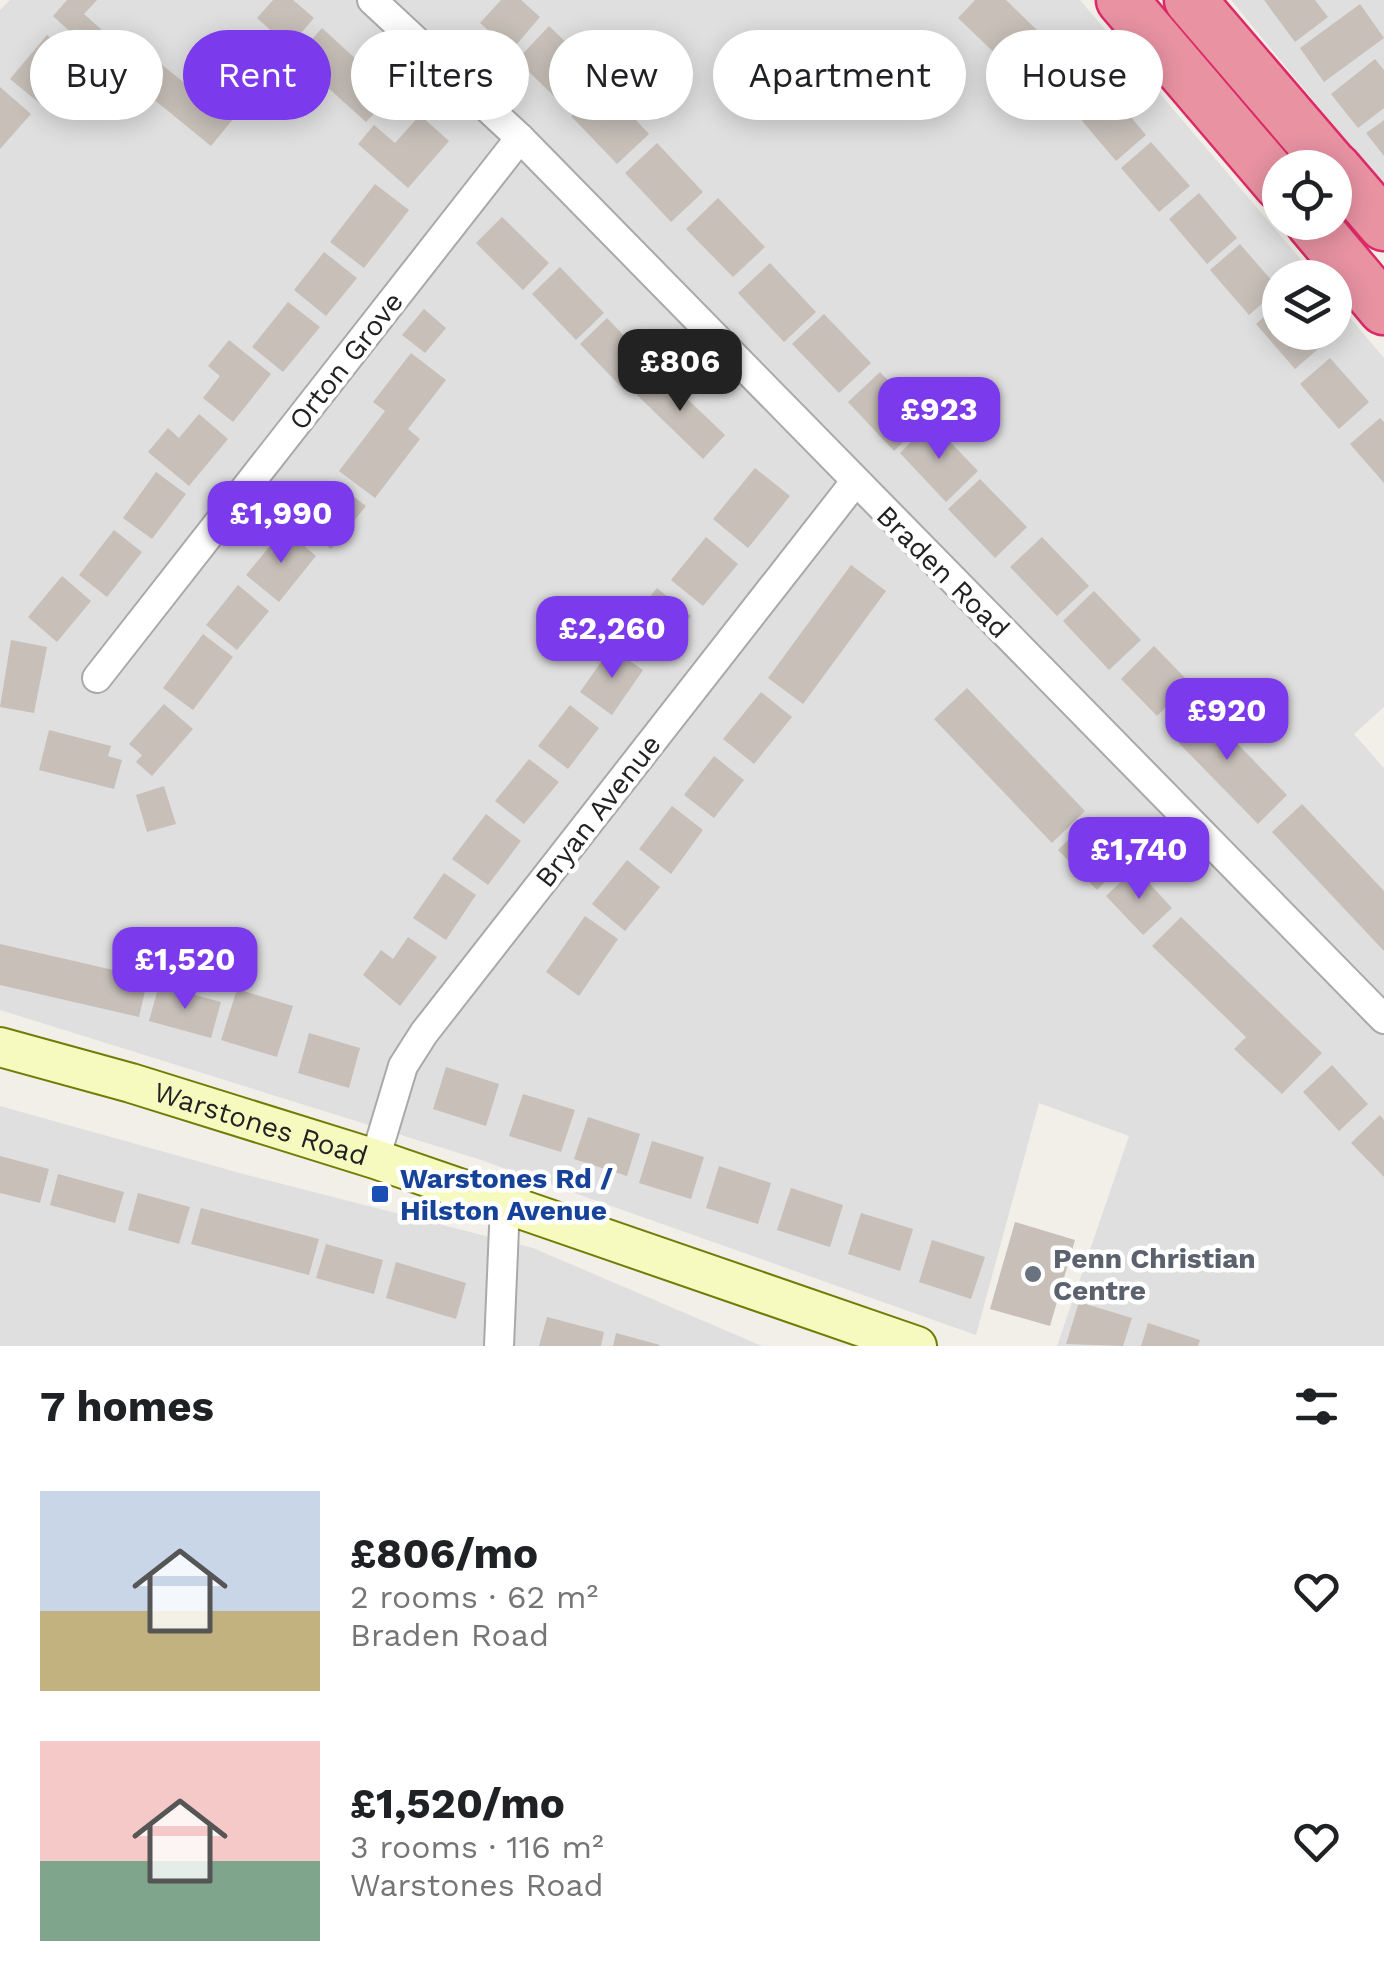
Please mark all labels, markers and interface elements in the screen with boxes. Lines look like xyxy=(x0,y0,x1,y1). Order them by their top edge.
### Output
chip: Buy xyxy=(30,30,163,120)
chip: Rent xyxy=(183,30,331,120)
chip: Filters xyxy=(351,30,529,120)
chip: New xyxy=(549,30,693,120)
chip: Apartment xyxy=(713,30,966,120)
chip: House xyxy=(986,30,1163,120)
map controls xyxy=(1262,150,1352,350)
button: locate xyxy=(1262,150,1352,240)
button: layers xyxy=(1262,260,1352,350)
street label: Orton Grove xyxy=(282,286,410,436)
pin: £806 xyxy=(621,329,739,414)
text: £806 xyxy=(640,342,720,380)
pin: £923 xyxy=(880,377,998,462)
text: £923 xyxy=(900,390,978,428)
pin: £1,990 xyxy=(200,481,362,566)
text: £1,990 xyxy=(230,494,332,532)
street label: Braden Road xyxy=(870,499,1016,645)
pin: £2,260 xyxy=(531,596,693,681)
text: £2,260 xyxy=(558,609,666,647)
pin: £920 xyxy=(1168,678,1286,763)
text: £920 xyxy=(1187,691,1267,729)
street label: Bryan Avenue xyxy=(528,728,668,894)
pin: £1,740 xyxy=(1058,817,1220,902)
text: £1,740 xyxy=(1090,830,1188,868)
pin: £1,520 xyxy=(104,927,266,1012)
text: £1,520 xyxy=(134,940,236,978)
street label: Warstones Road xyxy=(150,1075,372,1172)
place label: Warstones Rd / Hilston Avenue xyxy=(400,1162,613,1227)
marker: Warstones Rd / Hilston Avenue xyxy=(369,1183,391,1205)
place label: Penn Christian Centre xyxy=(1053,1242,1256,1307)
marker: Penn Christian Centre xyxy=(1022,1263,1044,1285)
icon: filters xyxy=(1289,1379,1344,1434)
text: 7 homes xyxy=(40,1382,214,1431)
text: £806/mo xyxy=(350,1529,538,1578)
icon: home xyxy=(120,1531,240,1651)
icon: heart xyxy=(1289,1564,1344,1619)
text: 2 rooms · 62 m² xyxy=(350,1578,598,1616)
text: Braden Road xyxy=(350,1616,549,1654)
text: £1,520/mo xyxy=(350,1779,565,1828)
icon: home xyxy=(120,1781,240,1901)
icon: heart xyxy=(1289,1814,1344,1869)
text: 3 rooms · 116 m² xyxy=(350,1828,604,1866)
text: Warstones Road xyxy=(350,1866,604,1904)

